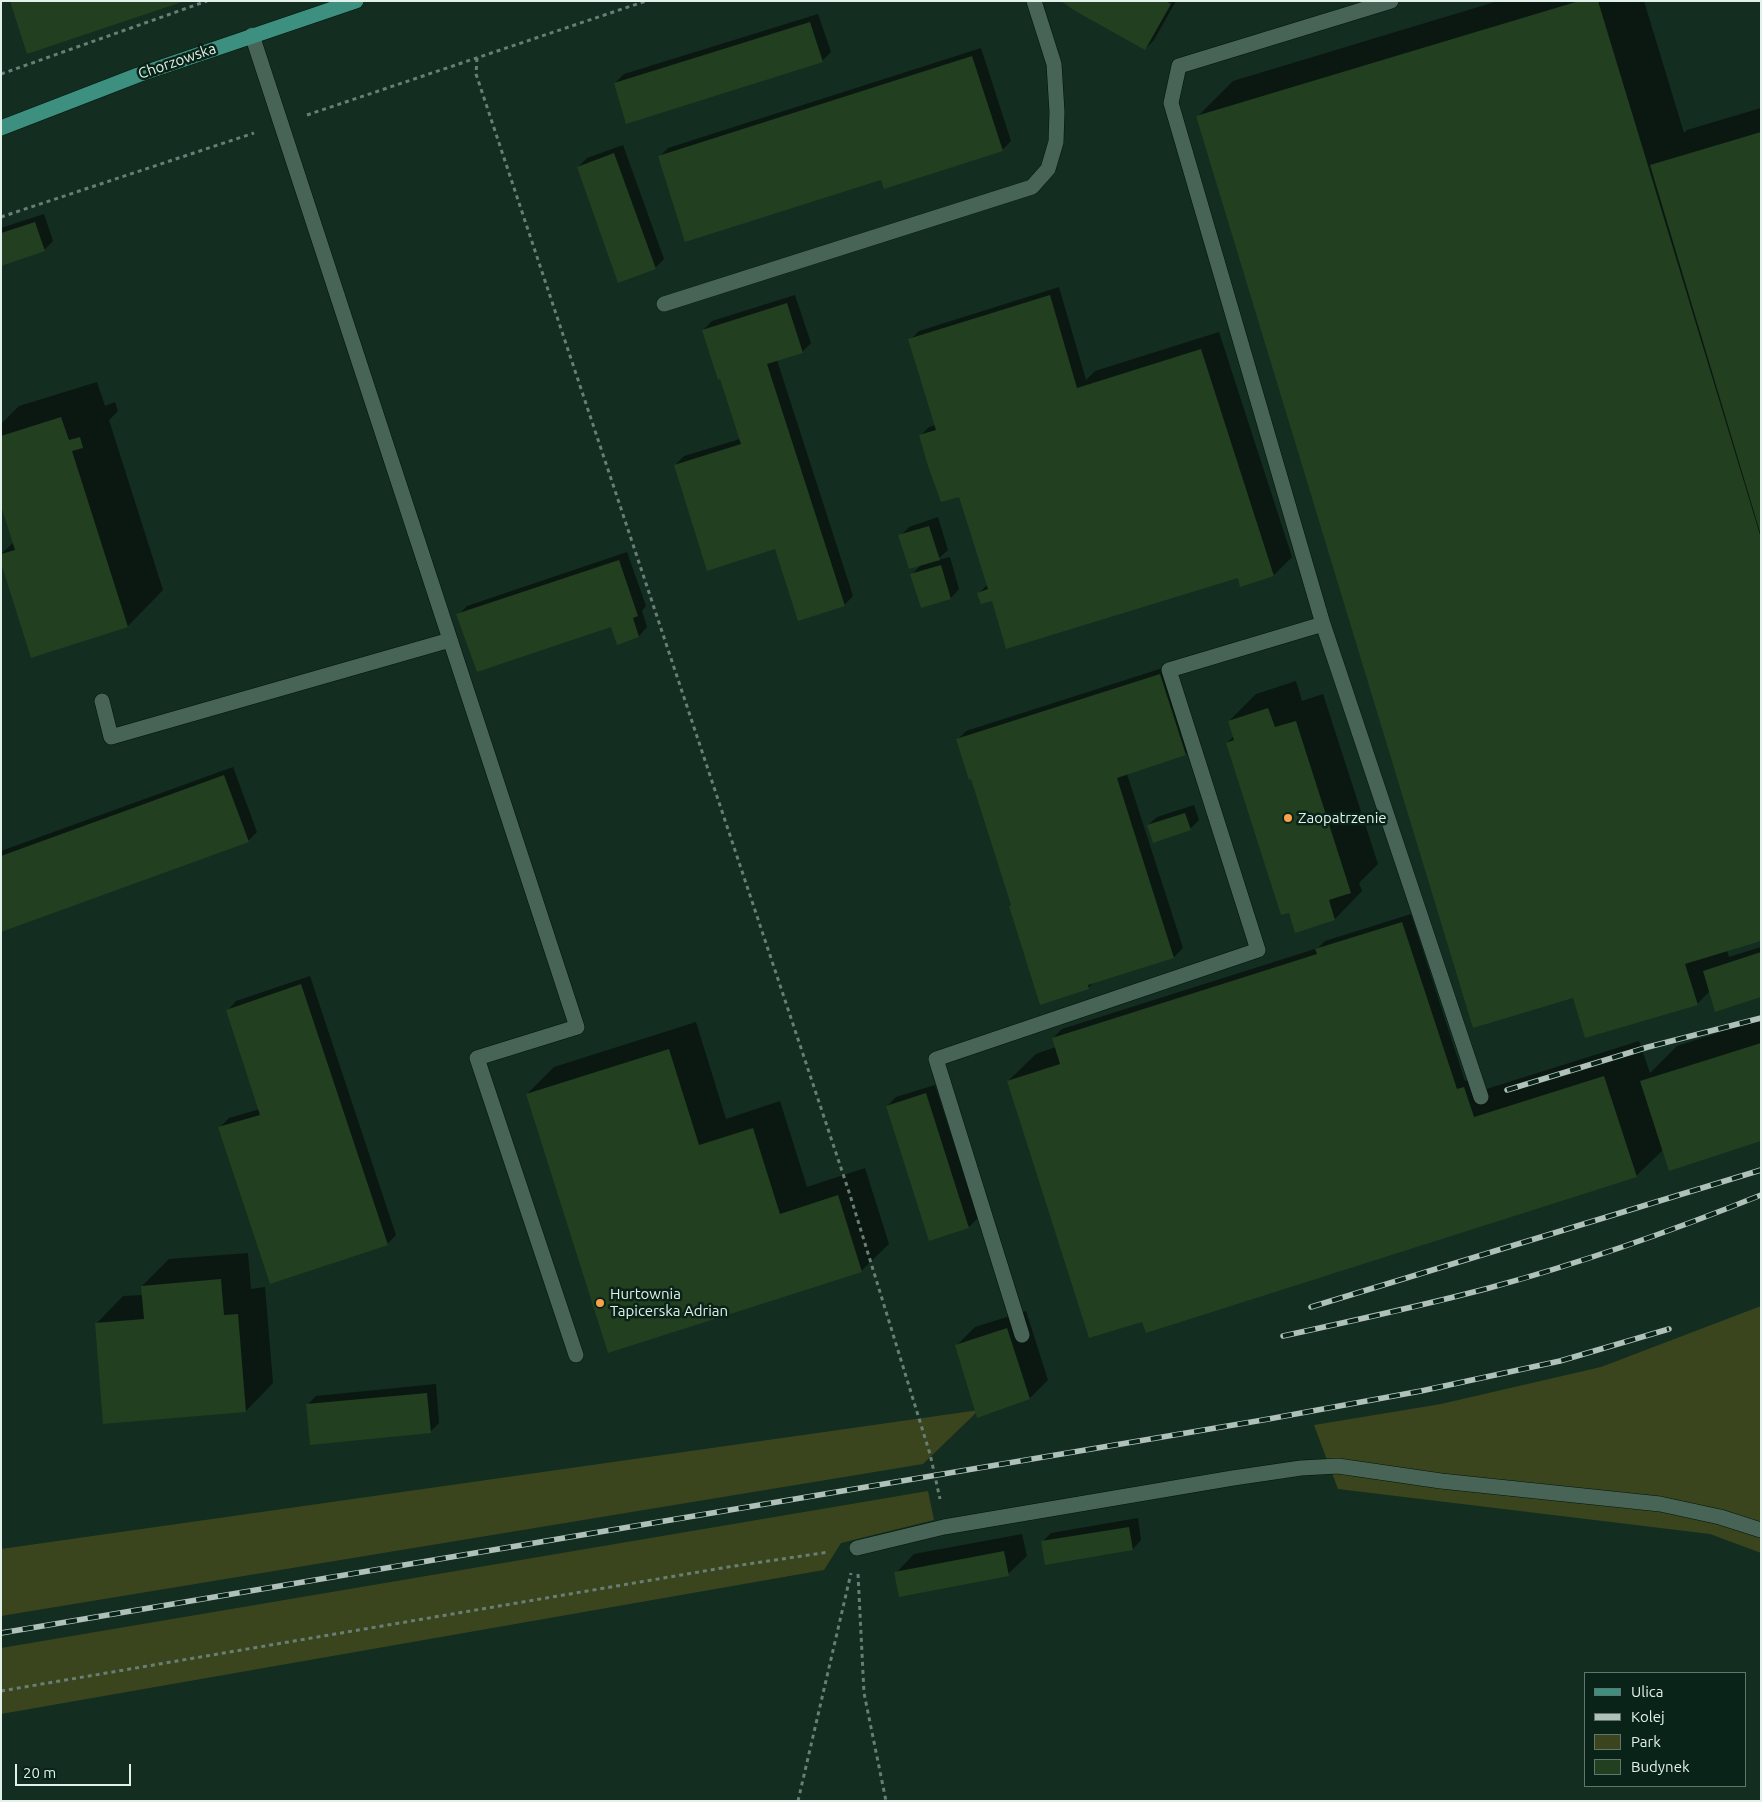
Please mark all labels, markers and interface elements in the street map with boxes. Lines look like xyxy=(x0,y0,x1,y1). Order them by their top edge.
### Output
street label: Chorzowska xyxy=(136,39,218,83)
place label: Zaopatrzenie xyxy=(1298,809,1387,827)
marker: Zaopatrzenie xyxy=(1282,812,1294,824)
place label: Hurtownia Tapicerska Adrian xyxy=(610,1285,728,1320)
marker: Hurtownia Tapicerska Adrian xyxy=(594,1297,606,1309)
legend xyxy=(1584,1672,1747,1787)
text: Ulica xyxy=(1631,1683,1663,1700)
text: Kolej xyxy=(1631,1708,1665,1725)
text: Park xyxy=(1631,1733,1661,1750)
scale bar xyxy=(18,1754,134,1786)
text: Budynek xyxy=(1631,1758,1690,1775)
text: 20 m xyxy=(23,1764,56,1781)

